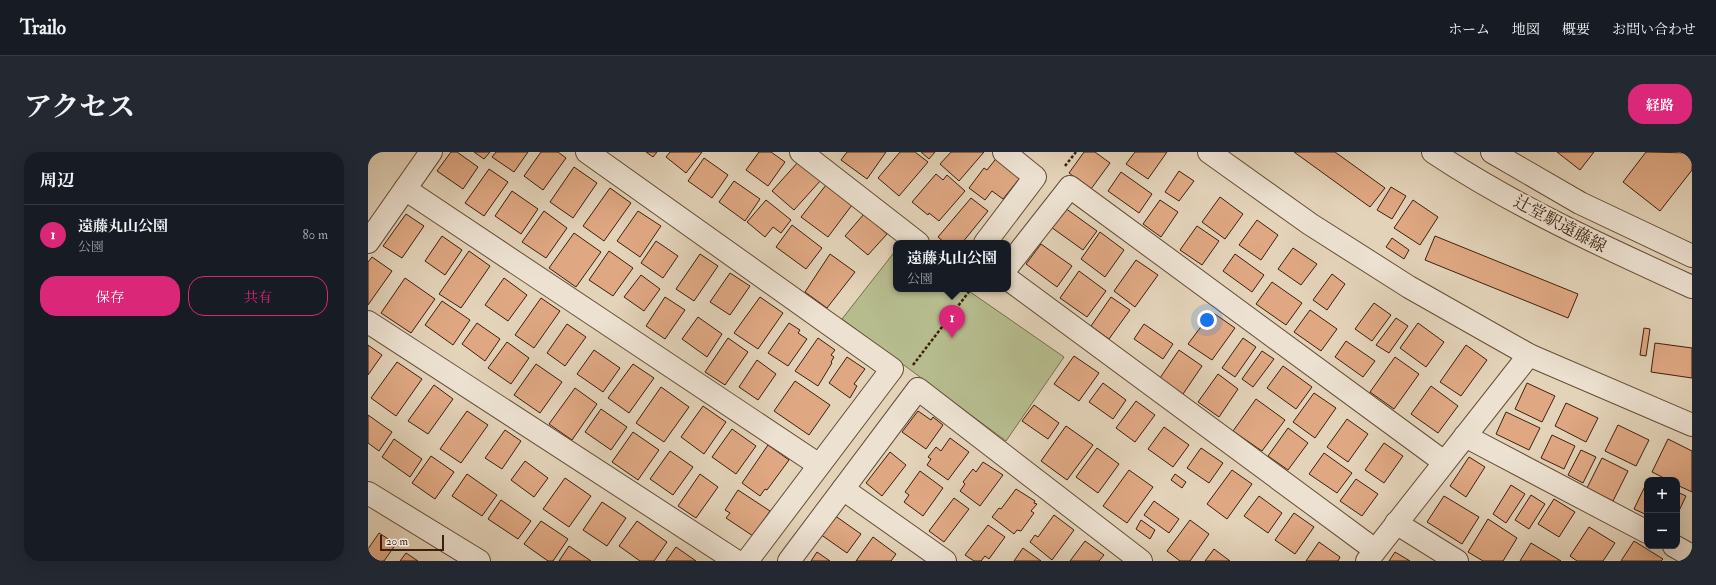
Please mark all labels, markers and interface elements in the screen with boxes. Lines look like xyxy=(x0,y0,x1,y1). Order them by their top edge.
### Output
text: Trailo xyxy=(20,16,66,40)
text: ホーム xyxy=(1448,21,1490,38)
text: 地図 xyxy=(1512,21,1540,38)
text: 概要 xyxy=(1562,21,1590,38)
text: お問い合わせ xyxy=(1612,21,1696,38)
button: 経路 xyxy=(1628,84,1692,124)
text: アクセス xyxy=(24,90,135,125)
text: 周辺 xyxy=(40,170,74,191)
street label: 辻堂駅遠藤線 xyxy=(1510,191,1610,257)
text: 遠藤丸山公園 xyxy=(78,217,168,236)
text: 1 xyxy=(51,227,55,243)
text: 80 m xyxy=(302,227,328,243)
text: 公園 xyxy=(78,239,104,255)
popup xyxy=(893,240,1011,292)
text: 遠藤丸山公園 xyxy=(907,249,997,268)
text: 公園 xyxy=(907,271,933,287)
button: 保存 xyxy=(40,276,180,316)
button: 共有 xyxy=(188,276,328,316)
pin: 1 xyxy=(939,305,965,338)
your location xyxy=(1197,310,1217,330)
map controls xyxy=(1644,477,1680,549)
button: + xyxy=(1644,477,1680,513)
button: − xyxy=(1644,513,1680,549)
scale bar xyxy=(380,533,444,552)
text: 20 m xyxy=(386,535,408,548)

